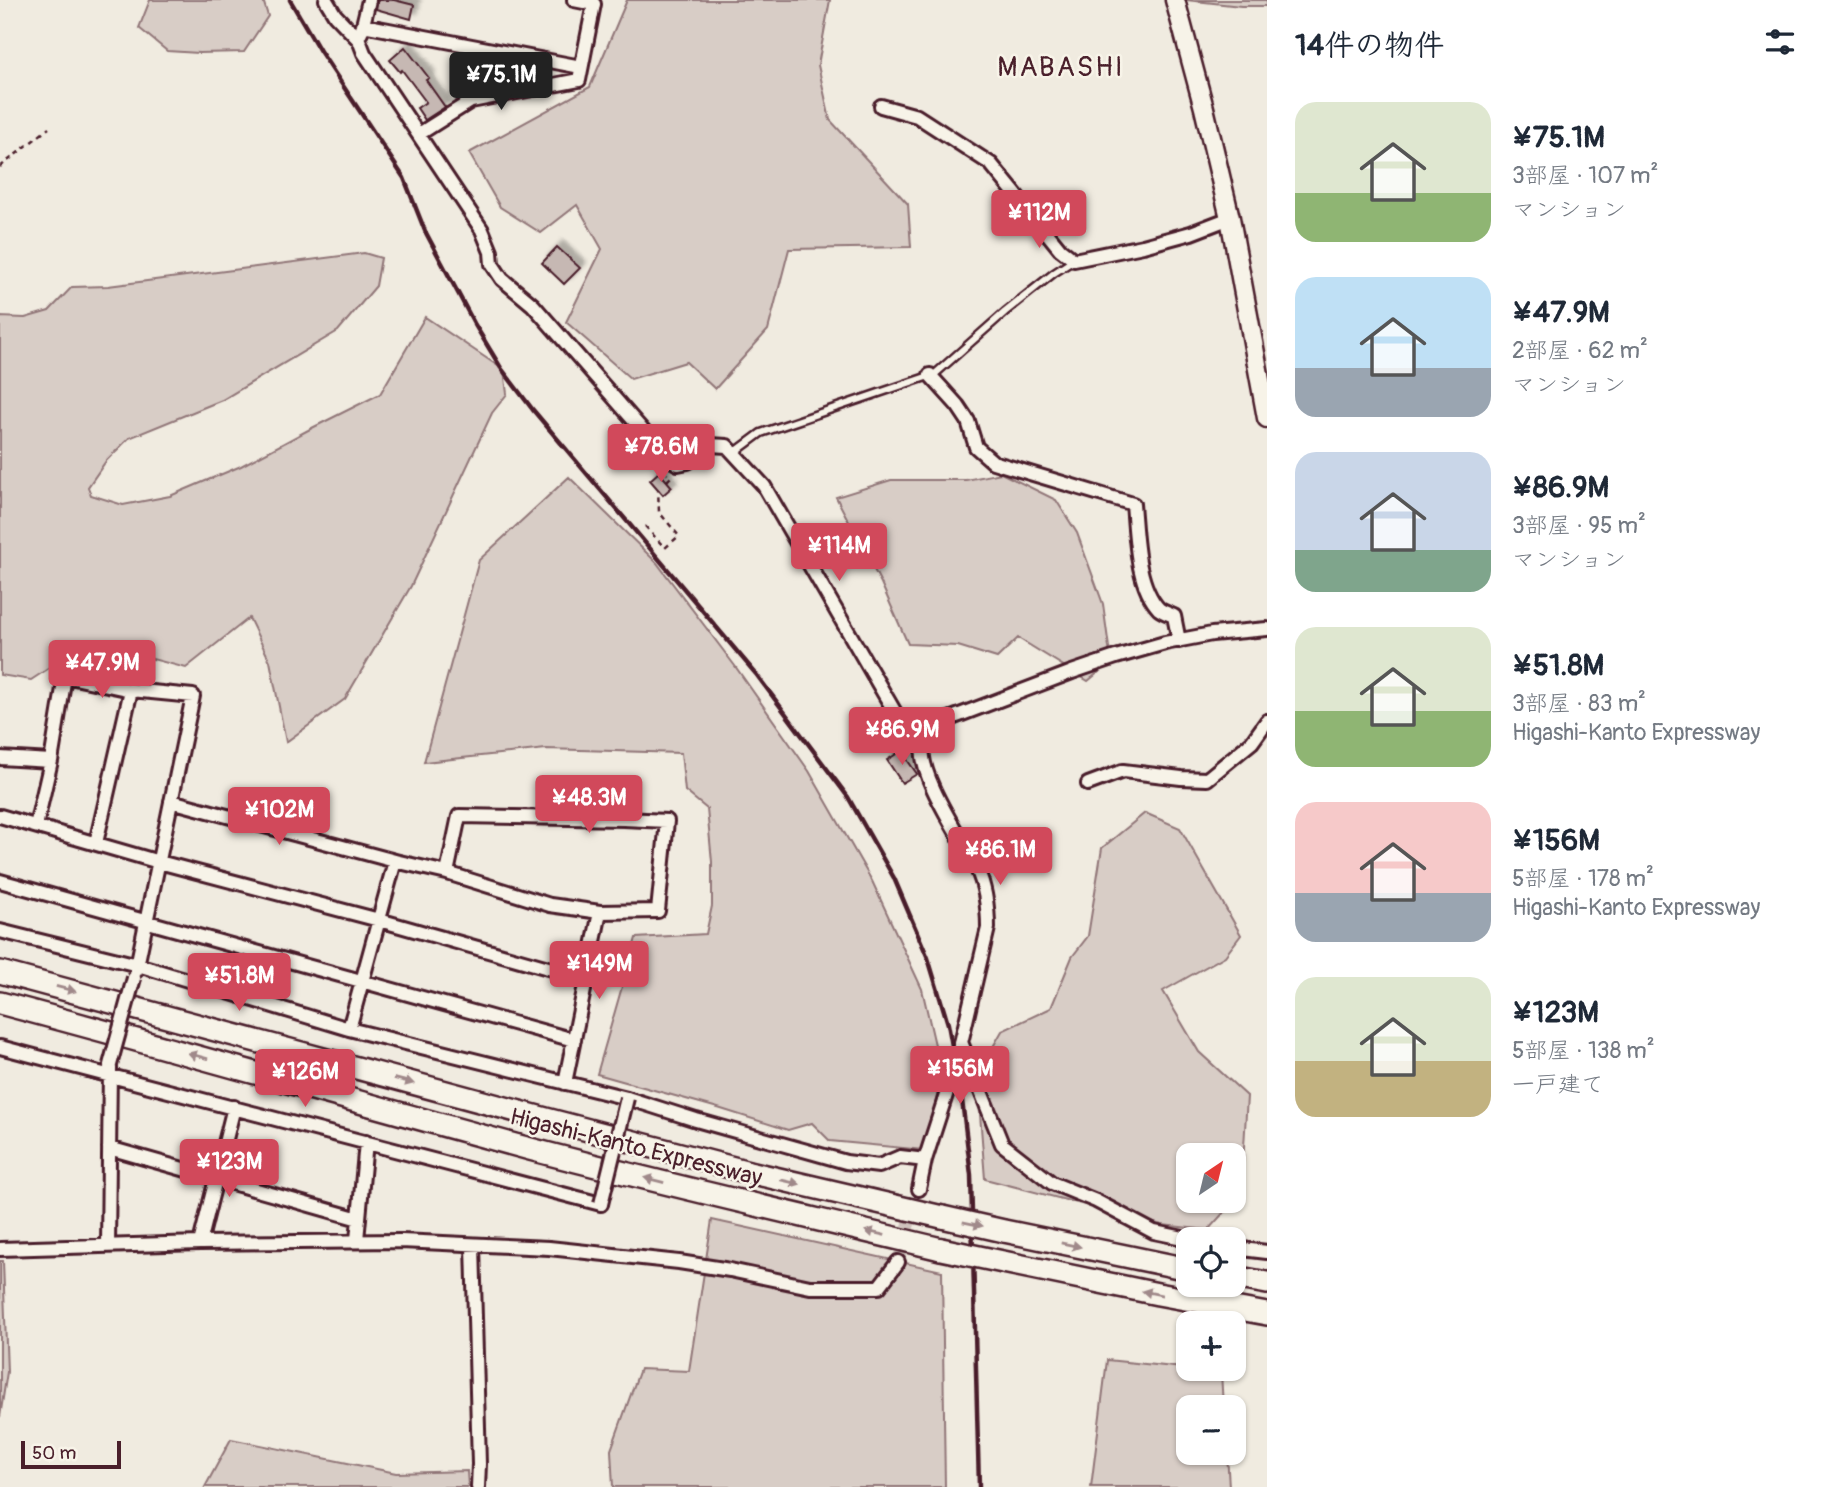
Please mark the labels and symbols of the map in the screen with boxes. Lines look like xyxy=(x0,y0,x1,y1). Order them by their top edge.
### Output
district label: MABASHI xyxy=(997,50,1125,85)
pin: ¥75.1M xyxy=(444,52,558,112)
pin: ¥112M xyxy=(990,190,1088,250)
pin: ¥78.6M xyxy=(604,424,718,484)
pin: ¥114M xyxy=(790,524,888,583)
pin: ¥47.9M xyxy=(45,640,159,700)
pin: ¥86.9M xyxy=(845,708,959,767)
pin: ¥48.3M xyxy=(532,776,646,835)
pin: ¥102M xyxy=(230,788,328,847)
pin: ¥86.1M xyxy=(943,828,1057,887)
pin: ¥149M xyxy=(550,942,648,1001)
pin: ¥51.8M xyxy=(182,954,296,1013)
one-way arrow xyxy=(55,984,77,995)
pin: ¥156M xyxy=(911,1046,1009,1106)
one-way arrow xyxy=(187,1050,209,1061)
pin: ¥126M xyxy=(256,1050,354,1109)
one-way arrow xyxy=(394,1076,415,1086)
street label: Higashi-Kanto Expressway xyxy=(507,1102,765,1193)
pin: ¥123M xyxy=(180,1140,278,1199)
north arrow xyxy=(1176,1143,1246,1213)
one-way arrow xyxy=(643,1174,665,1185)
one-way arrow xyxy=(779,1176,801,1187)
one-way arrow xyxy=(962,1219,984,1230)
one-way arrow xyxy=(864,1227,886,1238)
one-way arrow xyxy=(1060,1239,1082,1250)
one-way arrow xyxy=(1141,1287,1163,1298)
scale bar xyxy=(21,1438,121,1470)

